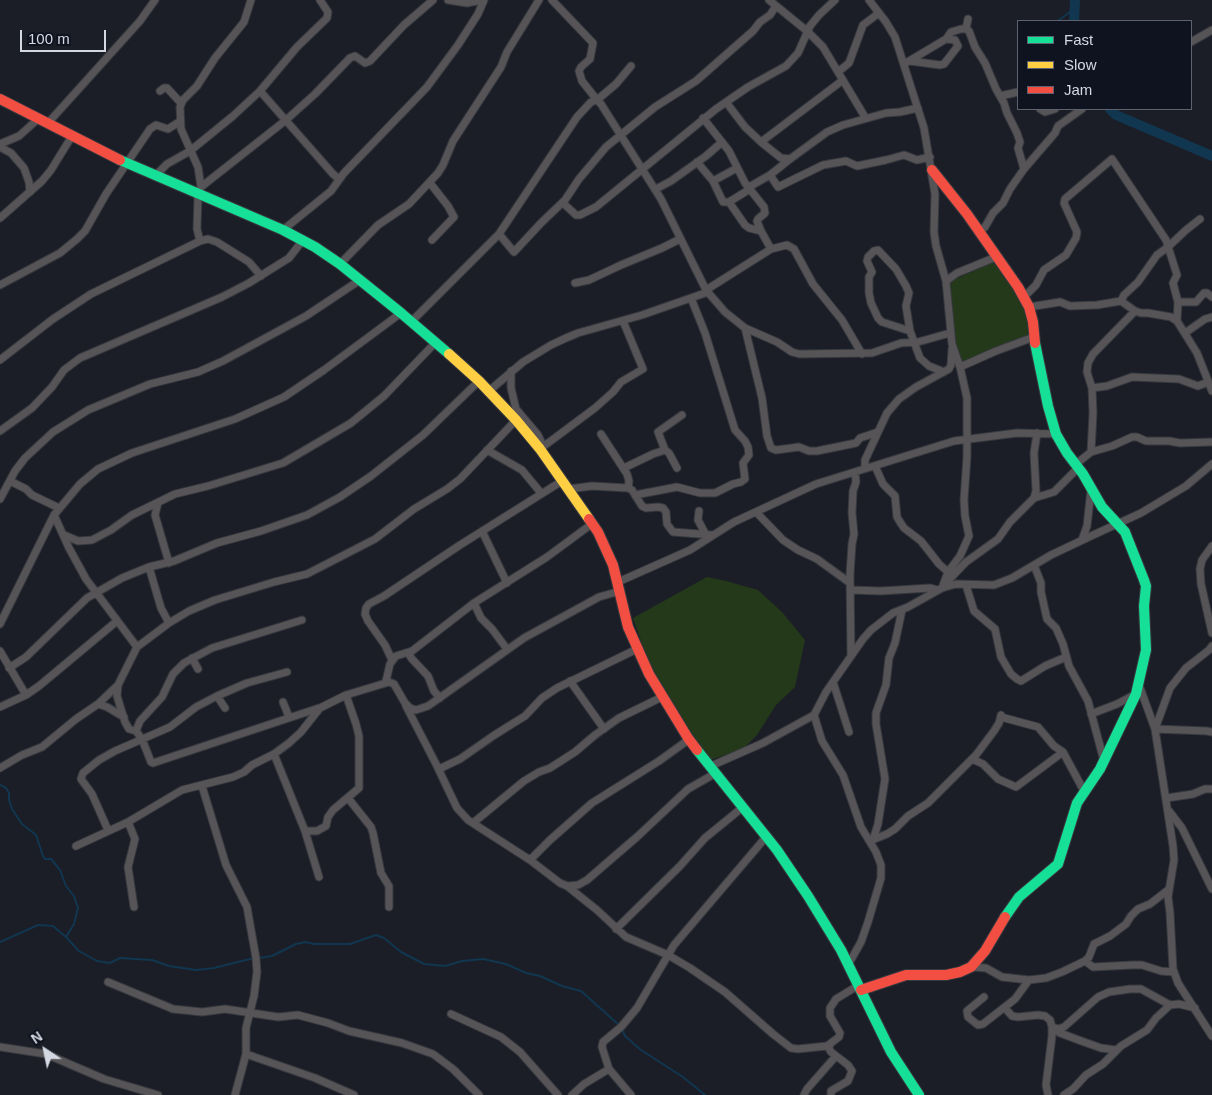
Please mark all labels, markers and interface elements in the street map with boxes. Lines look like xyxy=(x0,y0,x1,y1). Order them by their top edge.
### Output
scale bar xyxy=(22,20,109,52)
legend xyxy=(1017,20,1192,110)
text: 100 m xyxy=(28,30,70,47)
text: Fast xyxy=(1064,31,1093,48)
text: Slow xyxy=(1064,56,1097,73)
text: Jam xyxy=(1064,81,1092,98)
north arrow xyxy=(20,1025,70,1075)
text: N xyxy=(28,1028,45,1047)

